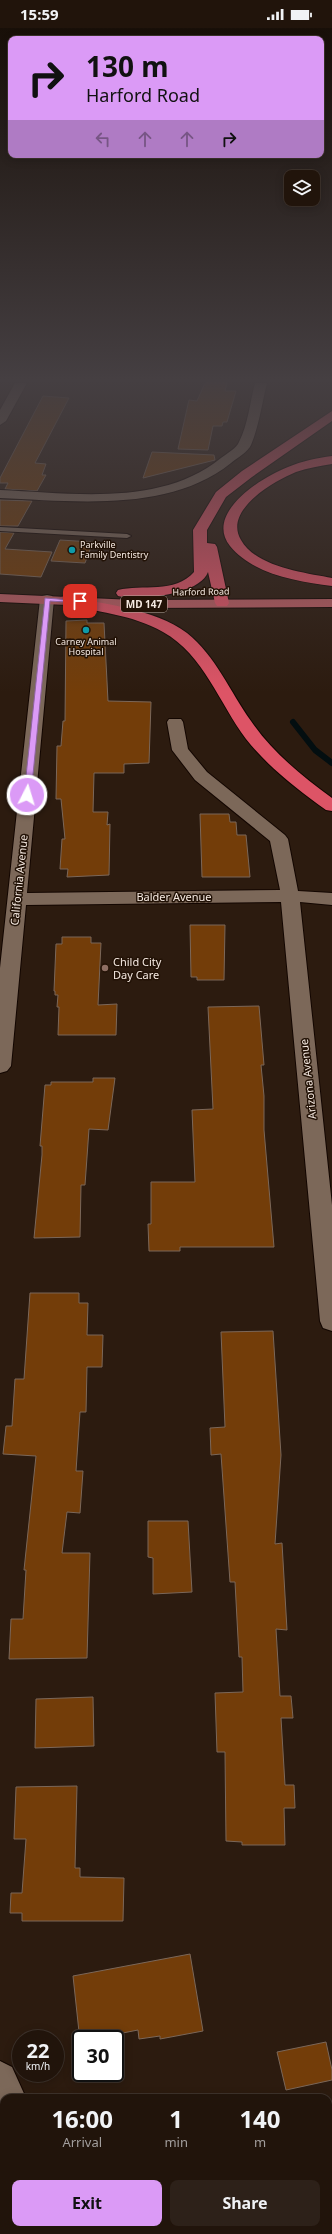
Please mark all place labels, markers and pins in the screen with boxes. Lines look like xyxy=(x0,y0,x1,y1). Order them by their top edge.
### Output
place label: Parkville Family Dentistry xyxy=(80,538,149,561)
marker: Parkville Family Dentistry xyxy=(67,545,77,555)
pin xyxy=(63,584,97,618)
marker: Carney Animal Hospital xyxy=(81,625,91,635)
place label: Carney Animal Hospital xyxy=(55,635,117,658)
place label: Child City Day Care xyxy=(113,954,162,982)
marker: Child City Day Care xyxy=(100,963,110,973)

